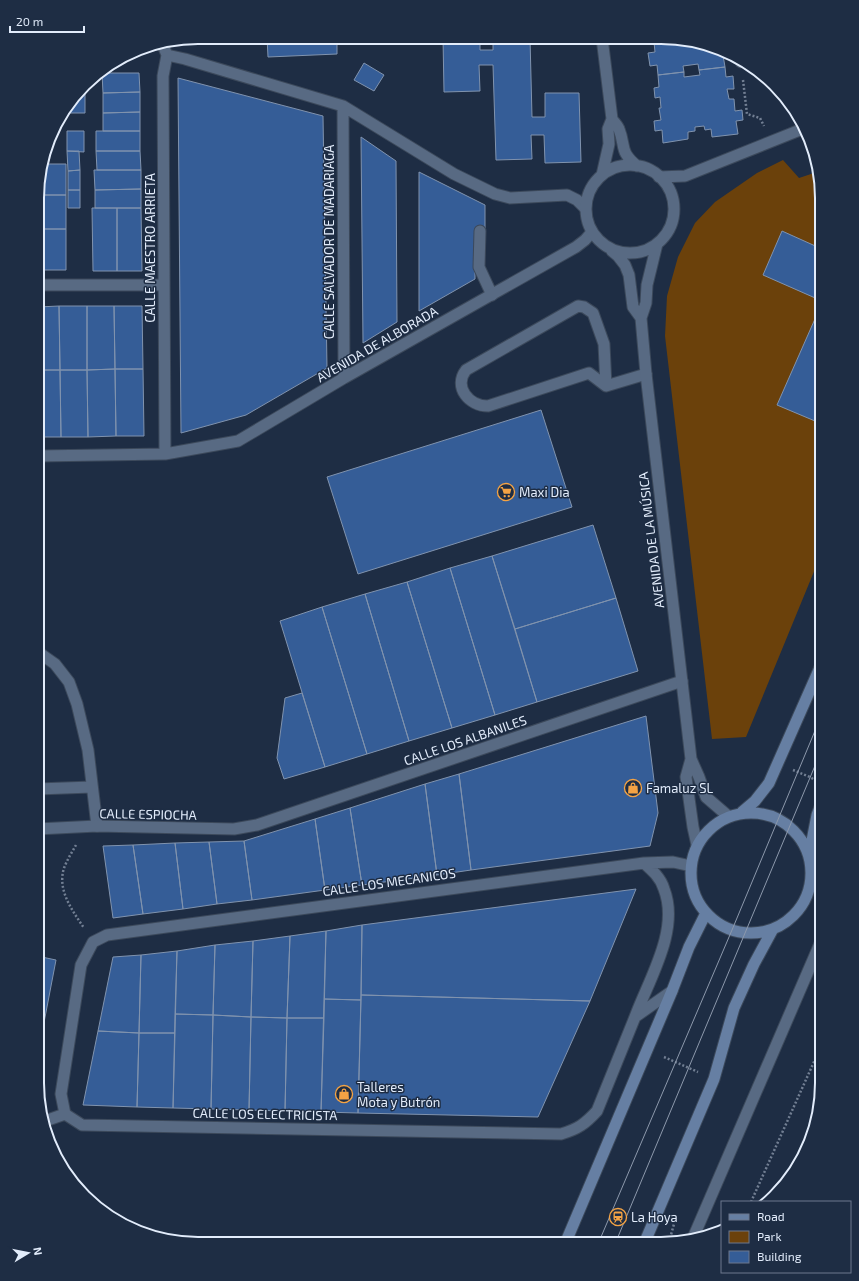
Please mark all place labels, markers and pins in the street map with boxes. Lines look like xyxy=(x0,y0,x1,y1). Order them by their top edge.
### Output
supermarket icon: Maxi Dia xyxy=(496,482,516,502)
place label: Maxi Dia xyxy=(519,484,570,500)
shop icon: Famaluz SL xyxy=(623,778,643,798)
place label: Famaluz SL xyxy=(646,780,713,796)
place label: Talleres Mota y Butrón xyxy=(357,1079,440,1110)
shop icon: Talleres Mota y Butrón xyxy=(334,1084,354,1104)
station icon: La Hoya xyxy=(608,1207,628,1227)
place label: La Hoya xyxy=(631,1209,678,1225)

